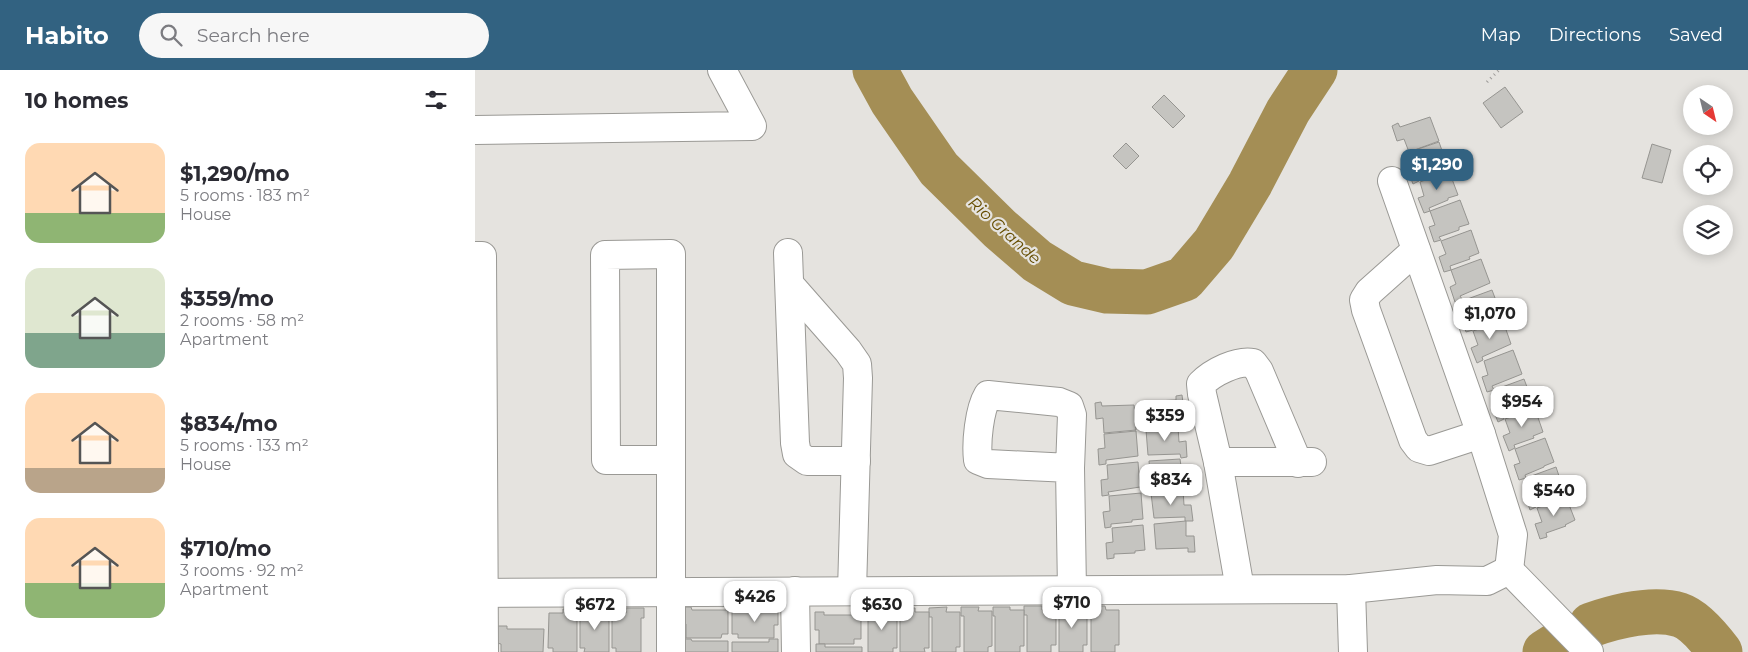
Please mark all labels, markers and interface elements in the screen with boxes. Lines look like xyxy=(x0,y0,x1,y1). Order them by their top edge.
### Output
search box xyxy=(139,13,489,58)
text: Habito xyxy=(25,21,109,50)
icon: search xyxy=(157,21,185,49)
text: Search here xyxy=(197,24,310,47)
text: Map xyxy=(1481,24,1521,46)
text: Directions xyxy=(1549,24,1641,46)
text: Saved xyxy=(1669,24,1723,46)
north arrow xyxy=(1683,85,1733,135)
map controls xyxy=(1683,85,1733,255)
icon: filters xyxy=(422,86,450,114)
text: 10 homes xyxy=(25,88,128,113)
button: locate xyxy=(1683,145,1733,195)
pin: $1,290 xyxy=(1396,148,1478,191)
text: $1,290 xyxy=(1411,155,1463,174)
text: $1,290/mo xyxy=(180,161,290,186)
icon: home xyxy=(65,163,125,223)
text: 5 rooms · 183 m² xyxy=(180,186,310,205)
water label: Rio Grande xyxy=(965,193,1045,268)
text: House xyxy=(180,205,231,224)
button: layers xyxy=(1683,205,1733,255)
text: $359/mo xyxy=(180,286,274,311)
icon: home xyxy=(65,288,125,348)
pin: $1,070 xyxy=(1449,298,1531,340)
text: $1,070 xyxy=(1464,304,1516,323)
text: 2 rooms · 58 m² xyxy=(180,311,304,330)
text: Apartment xyxy=(180,330,269,349)
pin: $954 xyxy=(1492,386,1552,428)
text: $954 xyxy=(1502,392,1542,411)
pin: $359 xyxy=(1135,400,1195,442)
text: $359 xyxy=(1145,406,1185,425)
text: $834/mo xyxy=(180,411,277,436)
icon: home xyxy=(65,413,125,473)
text: 5 rooms · 133 m² xyxy=(180,436,309,455)
text: House xyxy=(180,455,231,474)
pin: $834 xyxy=(1141,464,1201,506)
text: $834 xyxy=(1150,470,1192,489)
pin: $540 xyxy=(1524,474,1584,517)
text: $540 xyxy=(1533,481,1575,500)
text: $710/mo xyxy=(180,536,271,561)
icon: home xyxy=(65,538,125,598)
text: 3 rooms · 92 m² xyxy=(180,561,304,580)
text: Apartment xyxy=(180,580,269,599)
pin: $426 xyxy=(725,580,785,623)
pin: $710 xyxy=(1042,586,1102,629)
text: $426 xyxy=(734,587,776,606)
pin: $672 xyxy=(565,588,625,631)
pin: $630 xyxy=(852,588,912,631)
text: $710 xyxy=(1053,593,1091,612)
text: $672 xyxy=(575,595,615,614)
text: $630 xyxy=(862,595,902,614)

